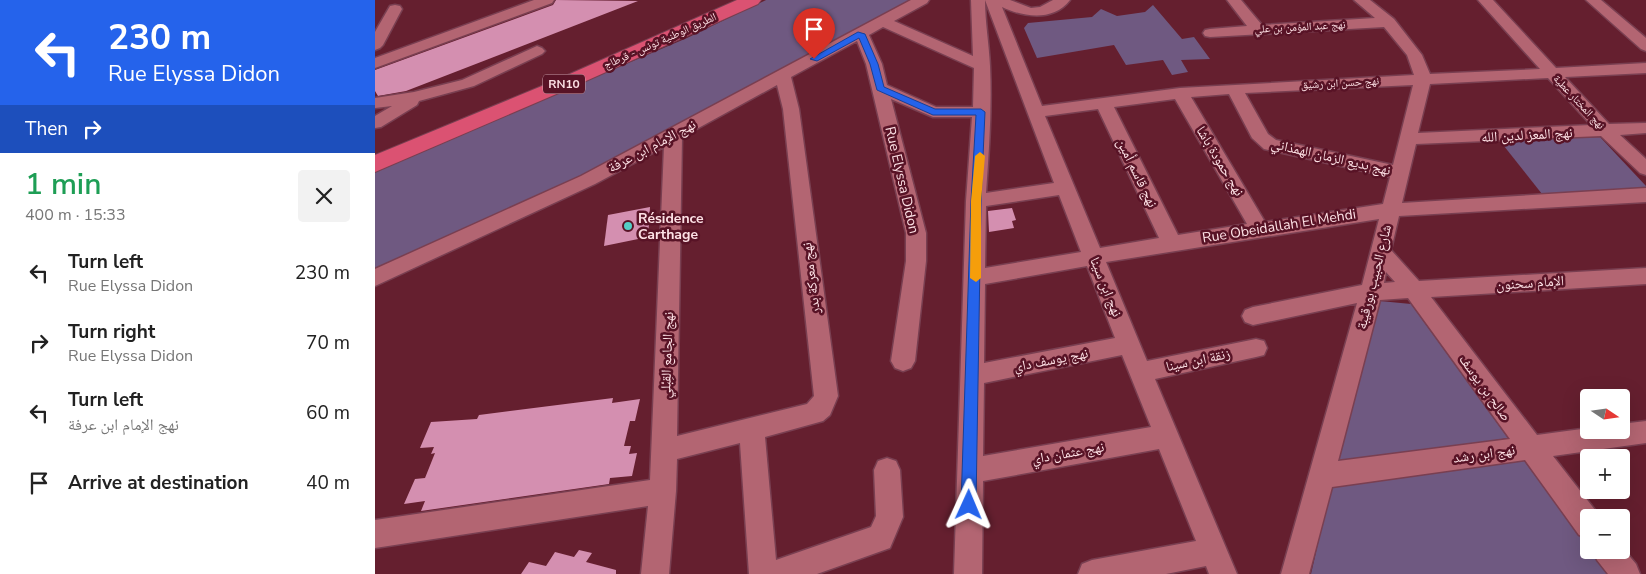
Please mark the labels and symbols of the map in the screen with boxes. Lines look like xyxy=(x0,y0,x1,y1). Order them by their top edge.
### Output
pin xyxy=(793,8,835,59)
street label: الطريق الوطنية تونس - قرطاج xyxy=(601,9,719,73)
street label: نهج عبد المؤمن بن علي xyxy=(1254,17,1346,38)
street label: نهج المختار عطية xyxy=(1550,71,1608,133)
street label: نهج حسن ابن رشيق xyxy=(1300,73,1380,93)
road number: RN10 xyxy=(543,74,585,94)
street label: نهج الإمام ابن عرفة xyxy=(605,115,699,177)
street label: نهج حمودة باشا xyxy=(1192,122,1248,200)
street label: نهج المعز لدين الله xyxy=(1481,123,1573,147)
street label: Rue Elyssa Didon xyxy=(880,125,924,235)
street label: نهج بديع الزمان الهمذاني xyxy=(1269,134,1393,182)
street label: نهج قاسم أمين xyxy=(1112,135,1162,211)
street label: Rue Obeidallah El Mehdi xyxy=(1201,204,1357,248)
place label: Résidence Carthage xyxy=(638,209,704,244)
marker: Résidence Carthage xyxy=(622,220,634,232)
street label: شارع الحبيب بورقيبة xyxy=(1352,223,1396,331)
street label: نهج معركة بدر xyxy=(797,241,825,316)
street label: نهج ابن سينا xyxy=(1085,254,1127,320)
street label: الإمام سحنون xyxy=(1495,271,1565,295)
street label: نهج الجامع القِبْلي xyxy=(656,311,680,399)
street label: نهج يوسف داي xyxy=(1012,343,1090,378)
street label: زنقة ابن سينا xyxy=(1164,344,1232,376)
street label: صالح بن يوسف xyxy=(1454,351,1516,425)
north arrow xyxy=(1580,389,1630,439)
street label: نهج عثمان داي xyxy=(1030,437,1106,470)
street label: نهج ابن رشد xyxy=(1452,440,1516,468)
position arrow xyxy=(942,478,994,530)

